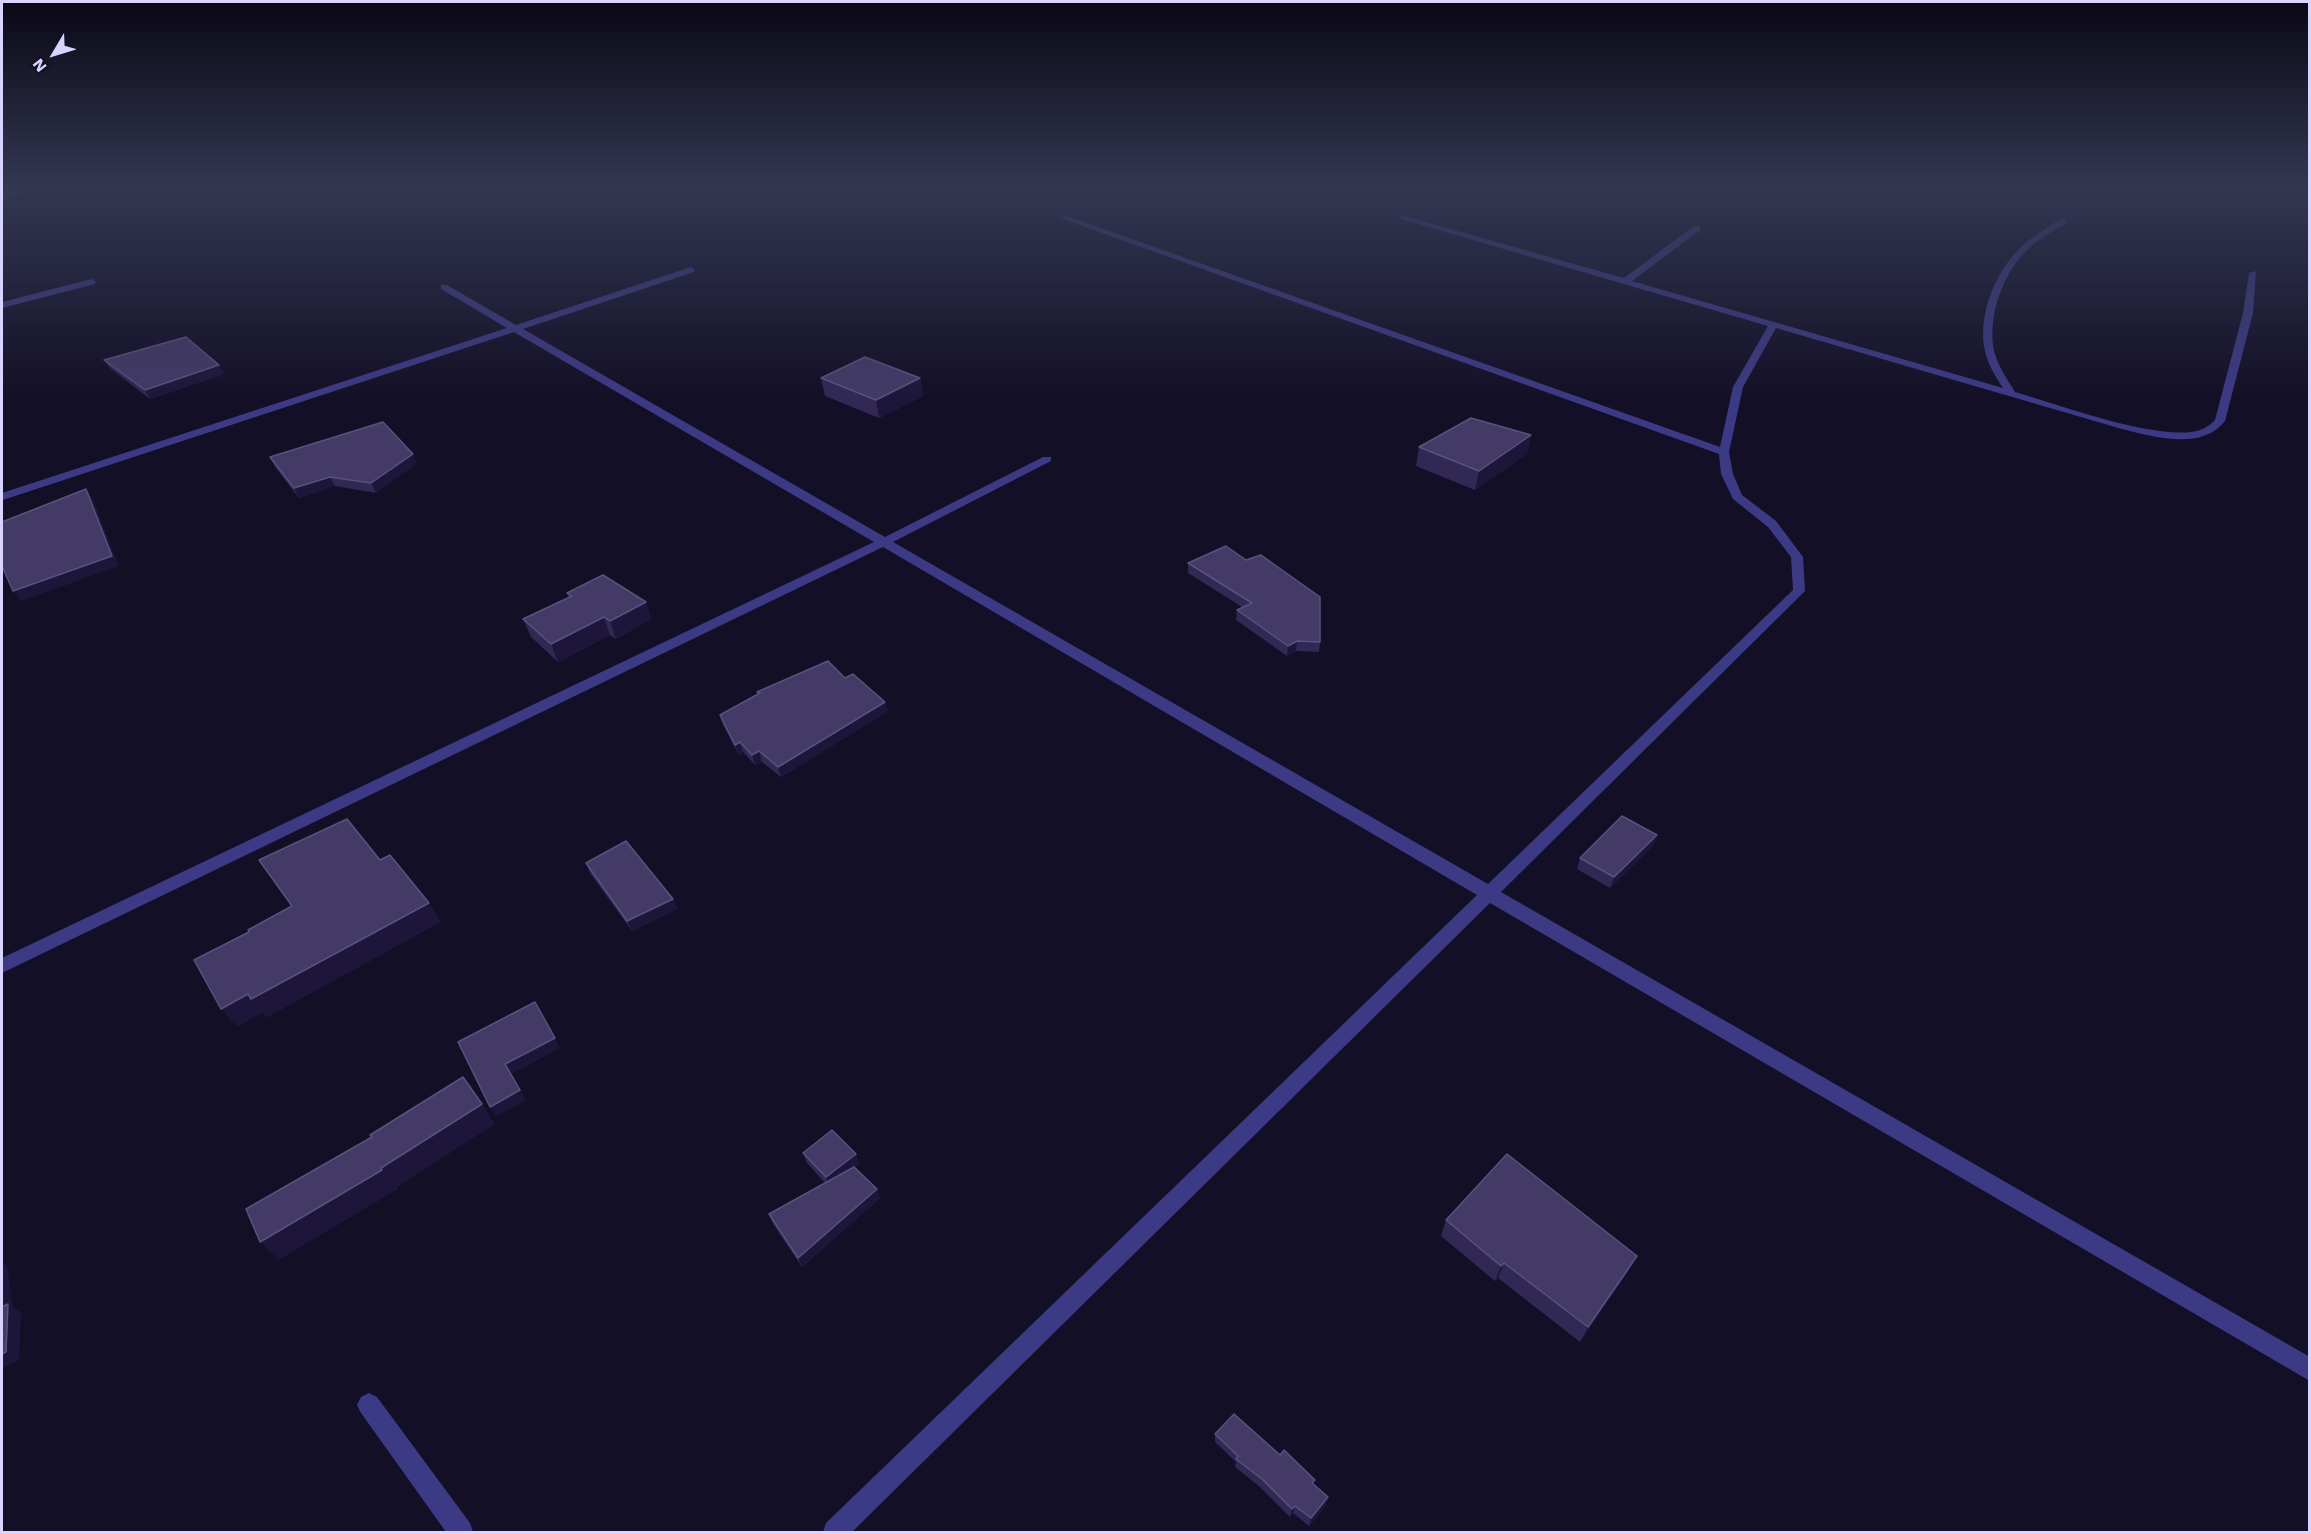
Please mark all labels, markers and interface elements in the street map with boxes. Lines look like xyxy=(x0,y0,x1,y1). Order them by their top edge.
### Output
north arrow xyxy=(24,24,84,84)
text: N xyxy=(28,55,51,76)

